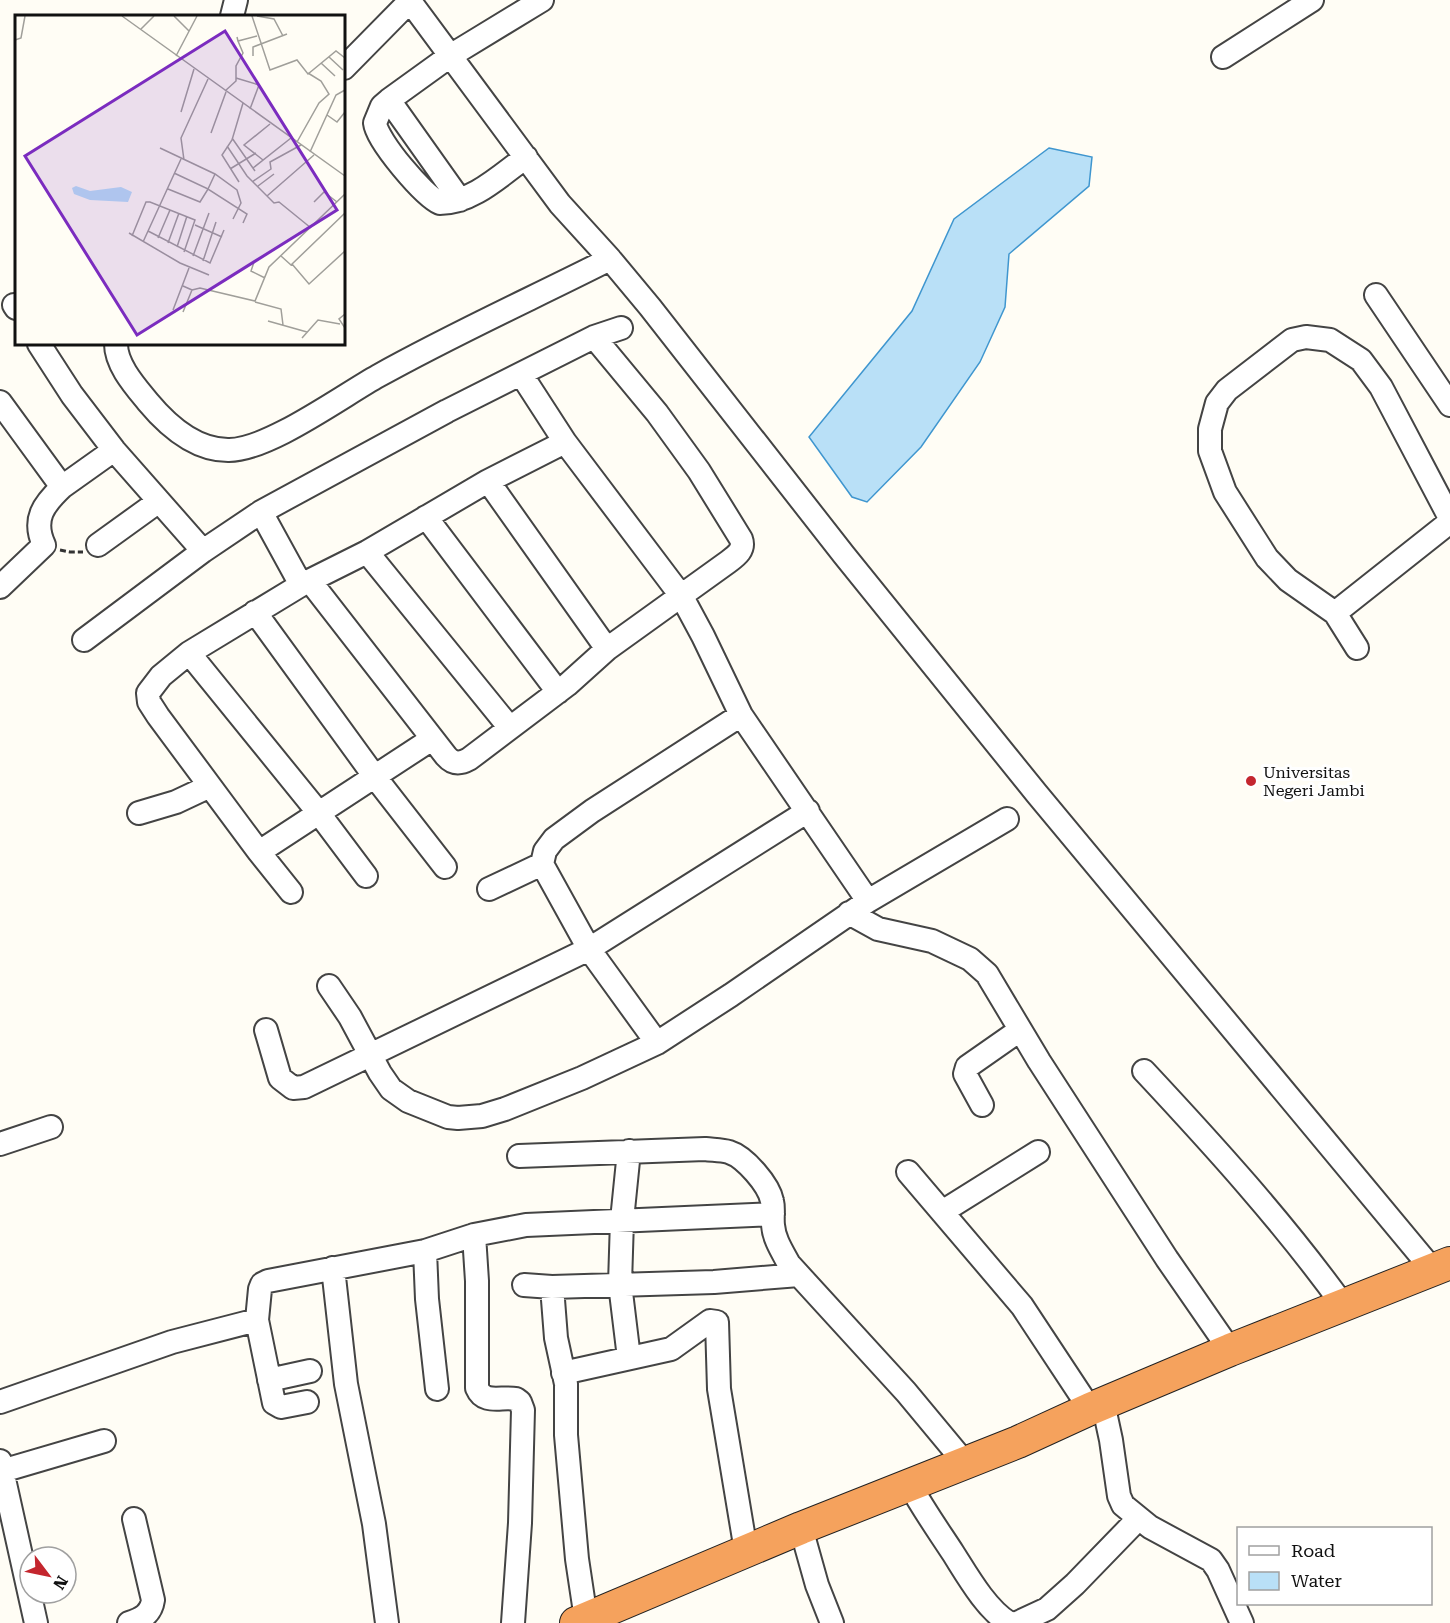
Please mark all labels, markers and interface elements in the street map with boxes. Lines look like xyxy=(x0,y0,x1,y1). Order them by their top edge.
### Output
inset map xyxy=(15,15,345,345)
place label: Universitas Negeri Jambi xyxy=(1263,763,1365,800)
marker: Universitas Negeri Jambi xyxy=(1244,774,1258,788)
legend xyxy=(1237,1527,1432,1605)
text: Road xyxy=(1291,1540,1336,1561)
north arrow xyxy=(18,1545,78,1605)
text: Water xyxy=(1291,1570,1342,1591)
text: N xyxy=(49,1572,72,1593)

